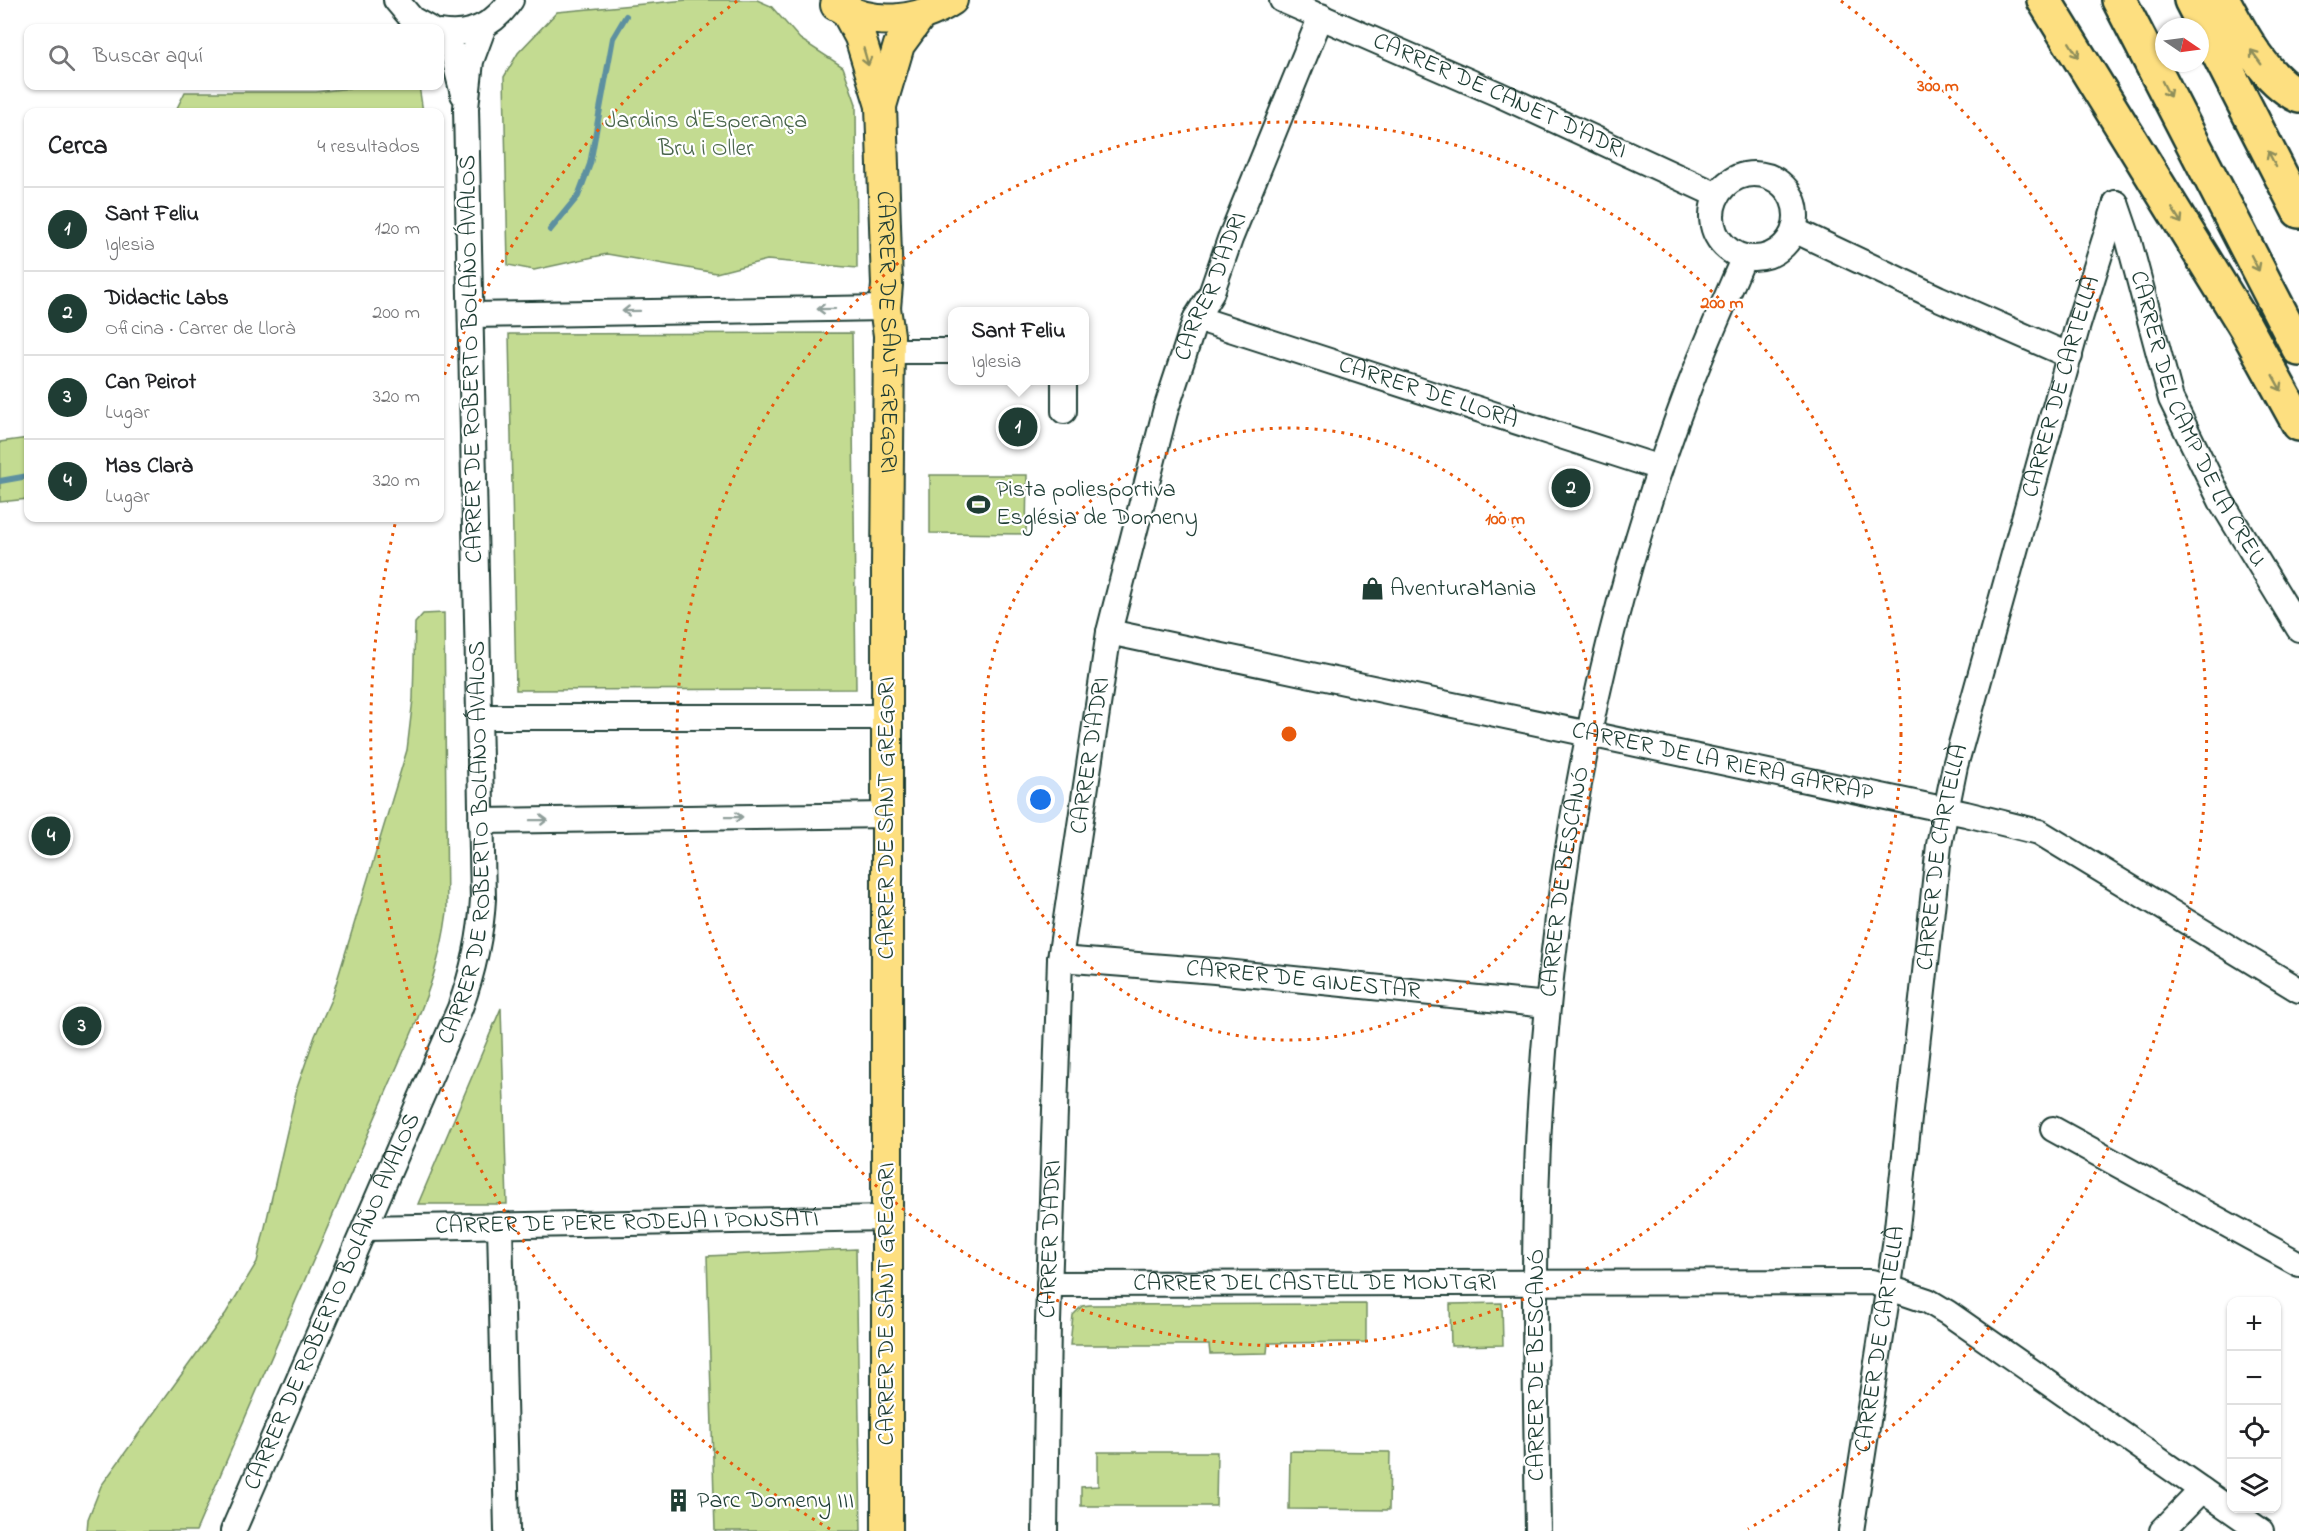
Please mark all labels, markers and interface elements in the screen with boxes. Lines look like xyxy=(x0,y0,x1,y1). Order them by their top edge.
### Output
north arrow xyxy=(2155,18,2209,72)
search box xyxy=(24,24,444,90)
street label: CARRER DE CANET D'ADRI xyxy=(1367,24,1632,169)
icon: search xyxy=(45,41,78,74)
text: Buscar aquí xyxy=(93,41,203,73)
one-way arrow xyxy=(2069,41,2081,58)
one-way arrow xyxy=(861,47,872,66)
one-way arrow xyxy=(2250,49,2263,65)
text: 300 m xyxy=(1916,74,1959,100)
one-way arrow xyxy=(2161,80,2172,98)
park label: Jardins d'Esperança Bru i Oller xyxy=(605,104,807,167)
text: Cerca xyxy=(48,128,108,166)
text: 4 resultados xyxy=(317,133,420,162)
one-way arrow xyxy=(2266,151,2277,169)
street label: CARRER DE ROBERTO BOLAÑO ÁVALOS xyxy=(451,155,493,563)
street label: CARRER DE SANT GREGORI xyxy=(866,190,907,474)
text: Sant Feliu xyxy=(105,199,199,231)
street label: CARRER D'ADRI xyxy=(1166,207,1257,365)
one-way arrow xyxy=(2171,207,2183,224)
text: 1 xyxy=(64,215,71,244)
text: 120 m xyxy=(375,215,420,244)
text: Iglesia xyxy=(105,231,155,260)
one-way arrow xyxy=(2250,253,2261,271)
street label: CARRER DEL CAMP DE LA CREU xyxy=(2120,267,2275,574)
street label: CARRER DE CARTELLÀ xyxy=(2013,272,2110,502)
text: Didactic Labs xyxy=(105,283,229,315)
text: 200 m xyxy=(1700,291,1744,317)
text: 2 xyxy=(63,299,72,328)
text: 200 m xyxy=(372,299,420,328)
one-way arrow xyxy=(817,303,837,315)
one-way arrow xyxy=(622,305,642,317)
popup xyxy=(948,307,1089,385)
text: Oficina · Carrer de Llorà xyxy=(105,315,295,344)
text: Sant Feliu xyxy=(971,316,1066,348)
text: Iglesia xyxy=(971,348,1021,377)
street label: CARRER DE LLORÀ xyxy=(1334,348,1522,438)
text: Can Peirot xyxy=(105,367,196,399)
one-way arrow xyxy=(2271,374,2283,391)
text: 3 xyxy=(63,383,72,412)
text: 320 m xyxy=(373,383,420,412)
text: Lugar xyxy=(105,399,150,428)
pin: 1 xyxy=(998,404,1038,450)
text: Mas Clarà xyxy=(105,451,193,483)
pin: 2 xyxy=(1552,466,1590,510)
text: 4 xyxy=(63,467,72,496)
text: 320 m xyxy=(373,467,420,496)
place label: Pista poliesportiva Església de Domeny xyxy=(996,473,1198,537)
text: Lugar xyxy=(105,483,150,512)
sports icon: Pista poliesportiva Església de Domeny xyxy=(965,491,991,517)
text: 100 m xyxy=(1485,507,1525,533)
place label: AventuraMania xyxy=(1390,572,1536,607)
shop icon: AventuraMania xyxy=(1359,576,1385,602)
street label: CARRER DE ROBERTO BOLAÑO ÁVALOS xyxy=(429,640,501,1050)
street label: CARRER D'ADRI xyxy=(1061,675,1120,836)
street label: CARRER DE SANT GREGORI xyxy=(870,676,905,960)
street label: CARRER DE LA RIERA GARRAP xyxy=(1568,713,1877,811)
centre of rings xyxy=(1279,724,1299,744)
street label: CARRER DE CARTELLÀ xyxy=(1908,740,1978,972)
street label: CARRER DE BESCANÓ xyxy=(1532,763,1600,999)
your location xyxy=(1026,785,1055,814)
one-way arrow xyxy=(724,811,744,823)
pin: 4 xyxy=(32,814,70,858)
one-way arrow xyxy=(529,814,549,826)
street label: CARRER DE GINESTAR xyxy=(1185,951,1423,1009)
pin: 3 xyxy=(62,1004,101,1048)
street label: CARRER DE ROBERTO BOLAÑO ÁVALOS xyxy=(235,1107,430,1496)
street label: CARRER D'ADRI xyxy=(1031,1159,1071,1319)
street label: CARRER DE SANT GREGORI xyxy=(870,1162,905,1446)
street label: CARRER DE PERE RODEJA I PONSATÍ xyxy=(435,1202,819,1244)
street label: CARRER DE CARTELLÀ xyxy=(1846,1224,1915,1455)
street label: CARRER DE BESCANÓ xyxy=(1520,1249,1555,1481)
street label: CARRER DEL CASTELL DE MONTGRÍ xyxy=(1133,1265,1497,1301)
map controls xyxy=(2227,1297,2281,1513)
button: + xyxy=(2227,1297,2281,1351)
button: − xyxy=(2227,1351,2281,1405)
button: locate xyxy=(2227,1405,2281,1459)
button: layers xyxy=(2227,1459,2281,1513)
place label: Parc Domeny III xyxy=(697,1484,854,1520)
building icon: Parc Domeny III xyxy=(666,1488,692,1514)

